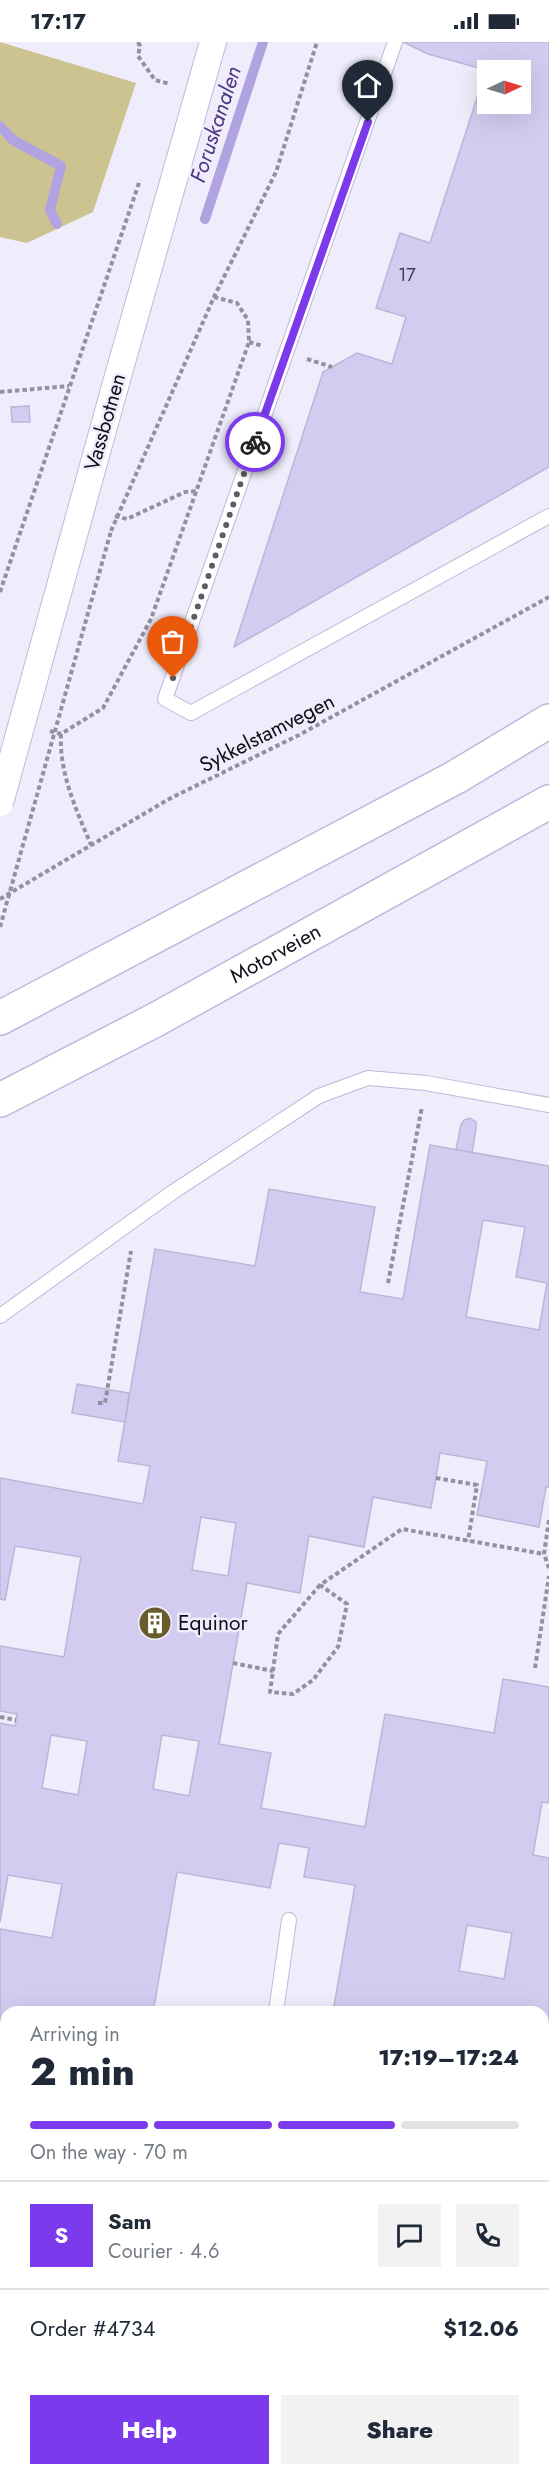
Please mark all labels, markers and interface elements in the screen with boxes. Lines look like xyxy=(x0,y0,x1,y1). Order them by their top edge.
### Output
text: 17:17 xyxy=(30,5,86,37)
pin xyxy=(342,60,393,122)
north arrow xyxy=(477,60,531,114)
map controls xyxy=(477,60,531,114)
water label: Foruskanalen xyxy=(181,62,249,186)
icon: home xyxy=(351,69,384,102)
house number: 17 xyxy=(398,262,416,288)
street label: Vassbotnen xyxy=(77,370,133,474)
courier xyxy=(225,412,285,472)
icon: bike xyxy=(239,426,272,459)
pin xyxy=(147,616,198,678)
icon: bag xyxy=(156,625,189,658)
street label: Sykkelstamvegen xyxy=(194,686,340,780)
street label: Motorveien xyxy=(224,916,326,991)
building icon: Equinor xyxy=(137,1605,173,1641)
place label: Equinor xyxy=(178,1608,248,1638)
text: Arriving in xyxy=(30,2020,120,2049)
text: 17:19–17:24 xyxy=(378,2041,519,2073)
text: 2 min xyxy=(30,2043,135,2100)
text: On the way · 70 m xyxy=(30,2138,188,2167)
button: chat xyxy=(378,2204,441,2267)
button: phone xyxy=(456,2204,519,2267)
text: Sam xyxy=(108,2205,152,2237)
text: S xyxy=(55,2219,68,2251)
text: Courier · 4.6 xyxy=(108,2237,220,2266)
text: Order #4734 xyxy=(30,2312,155,2344)
text: $12.06 xyxy=(443,2312,519,2344)
button: Help xyxy=(30,2395,269,2464)
button: Share xyxy=(281,2395,519,2464)

